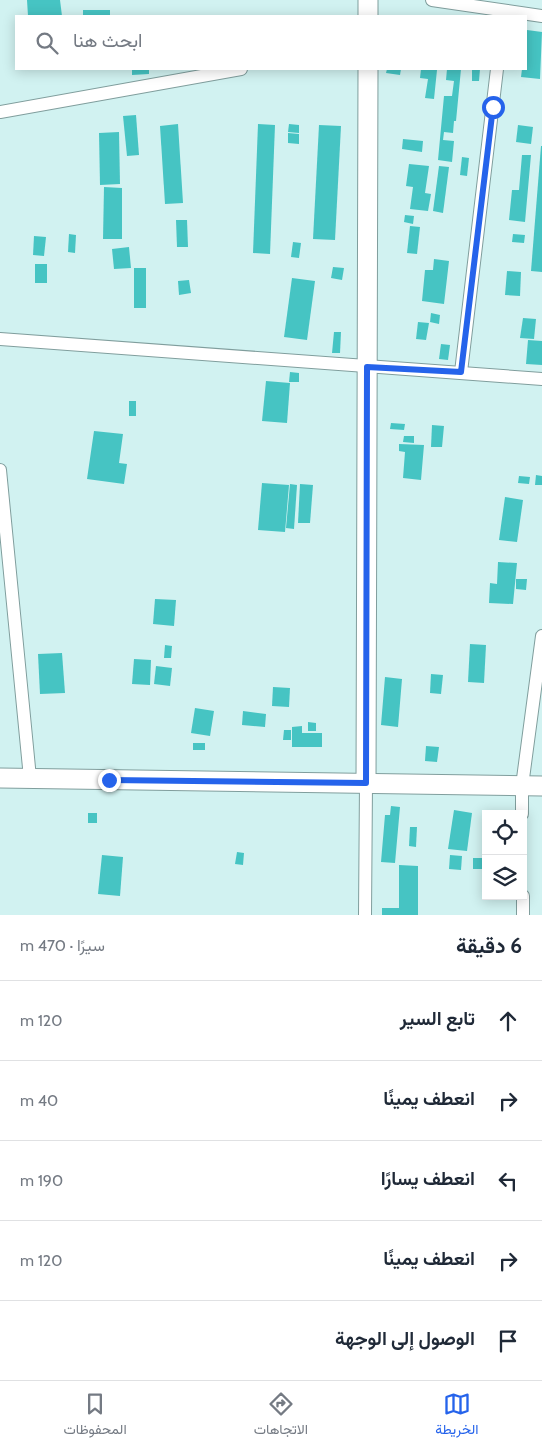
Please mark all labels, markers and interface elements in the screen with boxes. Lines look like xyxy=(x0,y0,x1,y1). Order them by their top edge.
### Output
search box xyxy=(15,15,527,70)
icon: search xyxy=(33,29,61,57)
text: ابحث هنا xyxy=(73,29,142,52)
route start xyxy=(482,96,505,119)
route end xyxy=(98,769,121,792)
map controls xyxy=(482,810,527,900)
button: locate xyxy=(482,810,527,855)
button: layers xyxy=(482,855,527,900)
text: 6 دقيقة xyxy=(456,933,522,958)
text: سيرًا · 470 m xyxy=(20,936,105,955)
text: تابع السير xyxy=(400,1007,475,1030)
icon: ahead xyxy=(494,1007,522,1035)
text: 120 m xyxy=(20,1011,62,1030)
text: انعطف يمينًا xyxy=(383,1087,475,1110)
icon: right xyxy=(494,1087,522,1115)
text: 40 m xyxy=(20,1091,58,1110)
text: انعطف يسارًا xyxy=(381,1167,475,1190)
icon: left xyxy=(494,1167,522,1195)
text: 190 m xyxy=(20,1171,63,1190)
text: انعطف يمينًا xyxy=(383,1247,475,1270)
icon: right xyxy=(494,1247,522,1275)
text: 120 m xyxy=(20,1251,62,1270)
text: الوصول إلى الوجهة xyxy=(335,1327,475,1350)
icon: arrive xyxy=(494,1327,522,1355)
tab: المحفوظات xyxy=(64,1390,127,1442)
tab: الاتجاهات xyxy=(254,1390,308,1442)
tab: الخريطة xyxy=(435,1390,478,1442)

